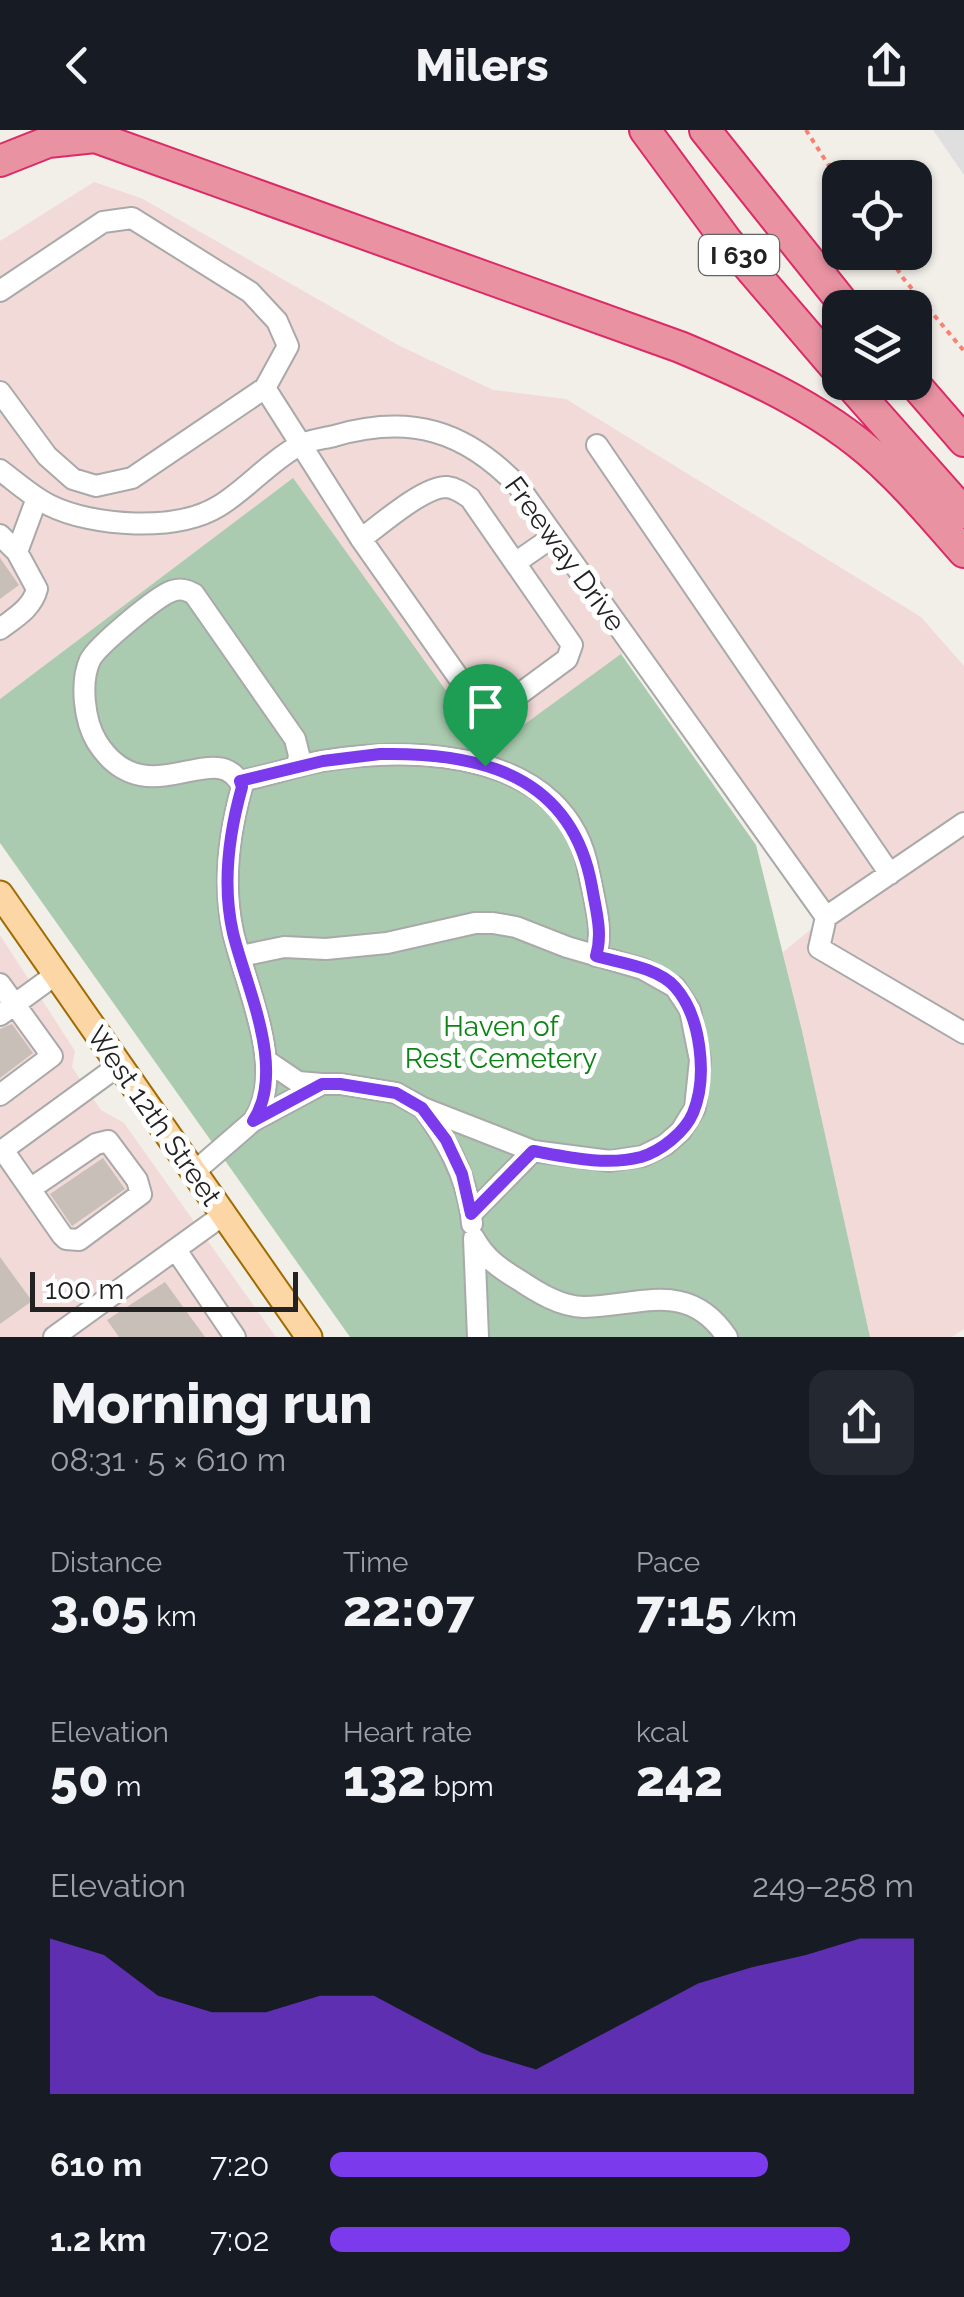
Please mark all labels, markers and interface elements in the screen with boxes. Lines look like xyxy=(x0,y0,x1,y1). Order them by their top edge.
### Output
icon: back xyxy=(50,38,105,93)
icon: share xyxy=(859,38,914,93)
text: Milers xyxy=(415,39,549,92)
map controls xyxy=(822,160,932,400)
button: locate xyxy=(822,160,932,270)
road number: I 630 xyxy=(699,235,779,275)
button: layers xyxy=(822,290,932,400)
street label: Freeway Drive xyxy=(498,470,632,638)
pin xyxy=(443,664,528,767)
icon: arrive xyxy=(458,679,513,734)
park label: Haven of Rest Cemetery xyxy=(405,1010,597,1075)
street label: West 12th Street xyxy=(80,1020,228,1212)
scale bar xyxy=(30,1267,298,1312)
text: 100 m xyxy=(45,1273,124,1306)
button: share xyxy=(809,1370,914,1475)
text: Morning run xyxy=(50,1371,373,1436)
text: 08:31 · 5 × 610 m xyxy=(50,1441,286,1478)
text: Distance xyxy=(50,1546,162,1579)
text: Time xyxy=(343,1546,408,1579)
text: Pace xyxy=(636,1546,700,1579)
text: 3.05 xyxy=(50,1579,149,1638)
text: 22:07 xyxy=(343,1579,474,1638)
text: 7:15 xyxy=(636,1579,732,1638)
text: km xyxy=(149,1600,197,1633)
text: /km xyxy=(732,1600,797,1633)
text: Elevation xyxy=(50,1716,169,1749)
text: Heart rate xyxy=(343,1716,472,1749)
text: kcal xyxy=(636,1716,688,1749)
text: 50 xyxy=(50,1749,109,1808)
text: 132 xyxy=(343,1749,426,1808)
text: 242 xyxy=(636,1749,723,1808)
text: m xyxy=(109,1770,141,1803)
text: bpm xyxy=(426,1770,494,1803)
text: Elevation xyxy=(50,1867,186,1904)
text: 249–258 m xyxy=(752,1867,914,1904)
text: 610 m xyxy=(50,2146,142,2183)
text: 7:20 xyxy=(210,2146,269,2183)
text: 1.2 km xyxy=(50,2221,146,2258)
text: 7:02 xyxy=(210,2221,269,2258)

